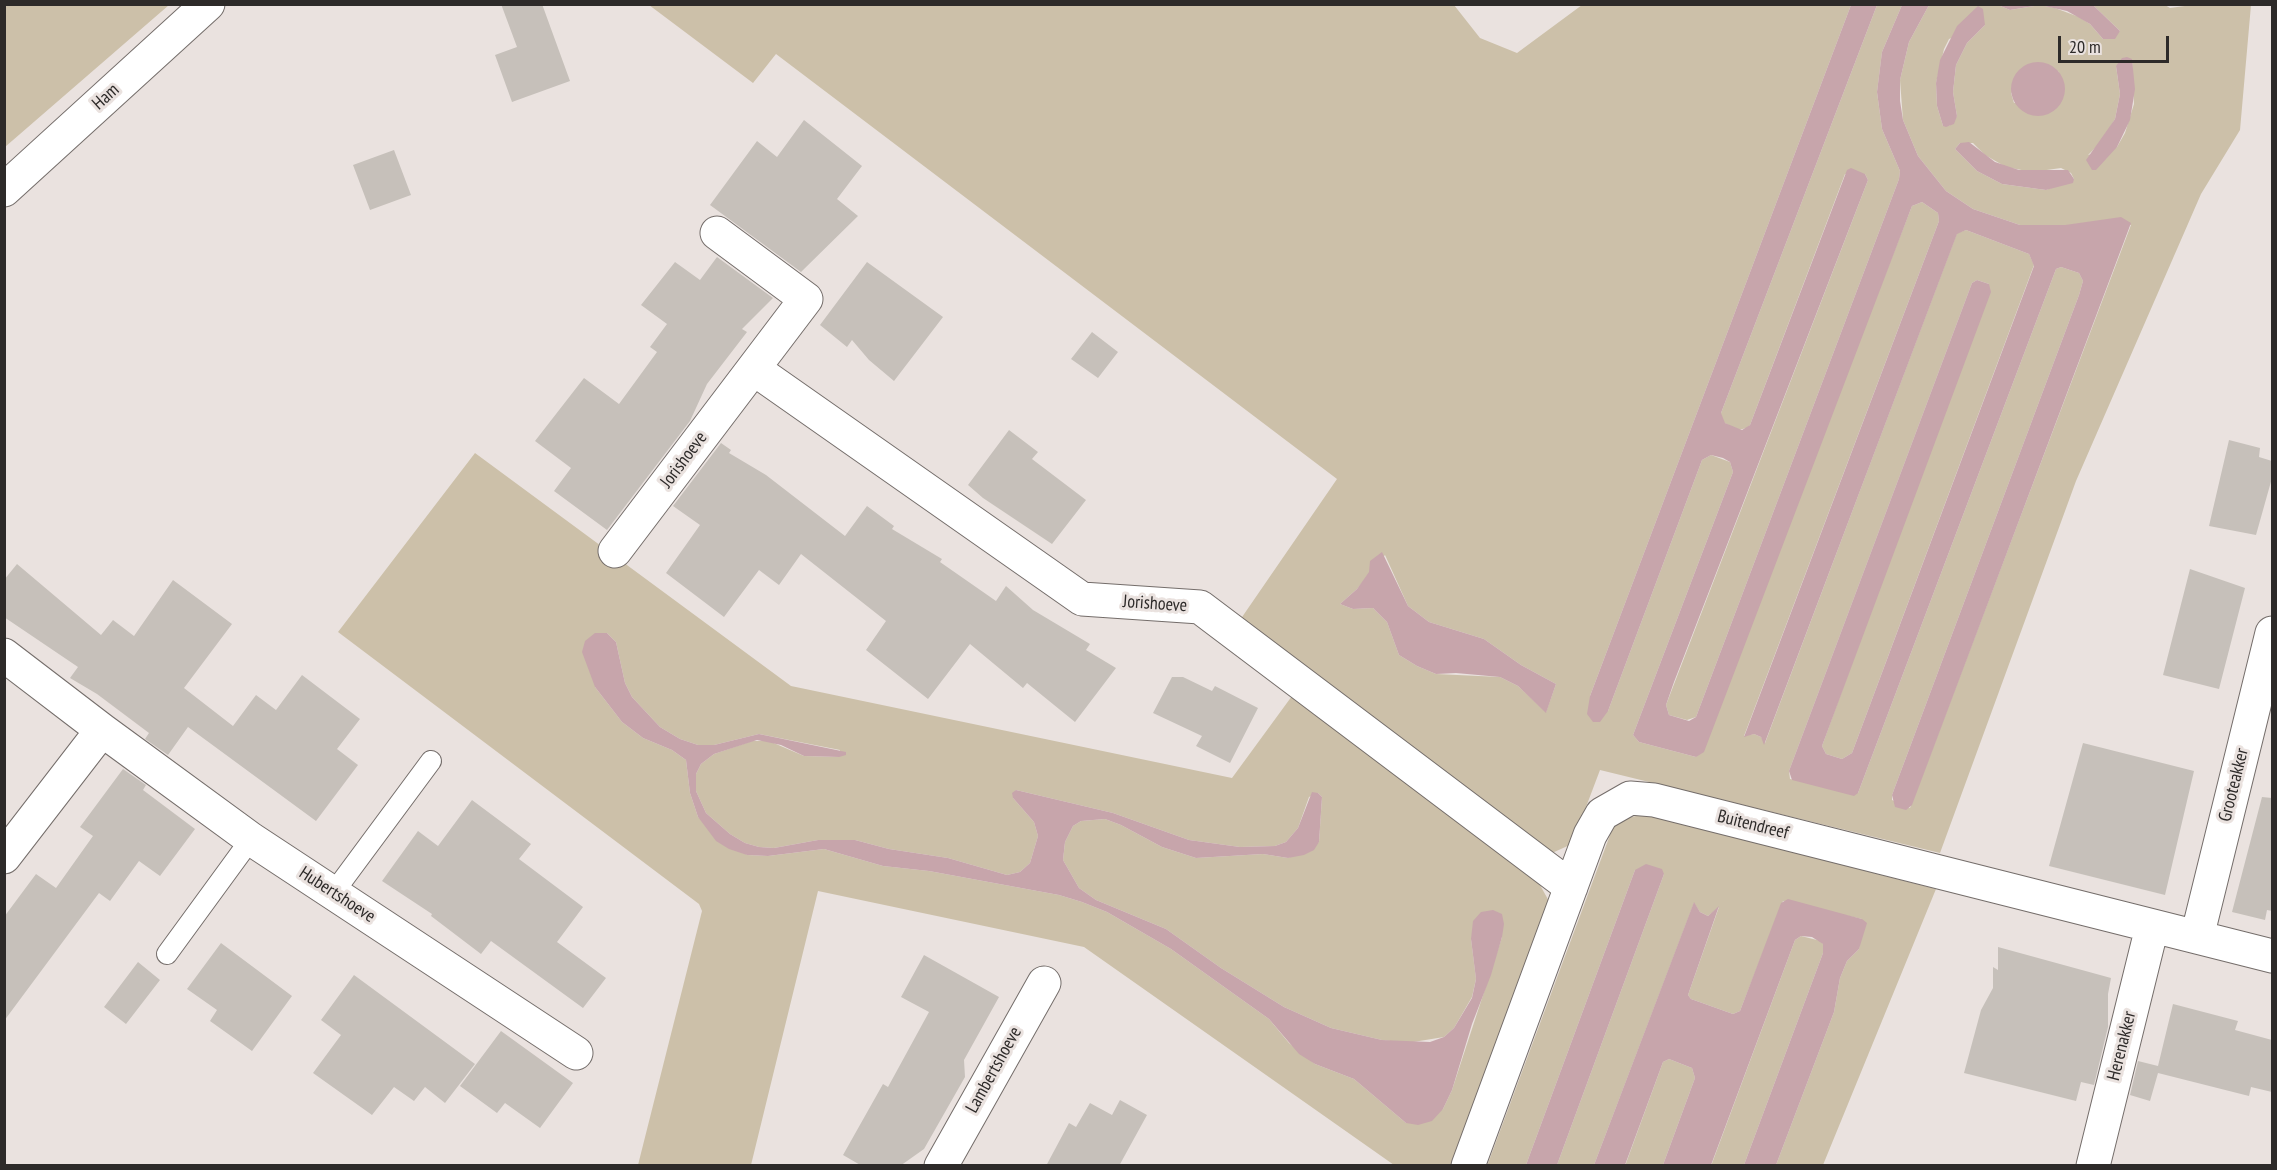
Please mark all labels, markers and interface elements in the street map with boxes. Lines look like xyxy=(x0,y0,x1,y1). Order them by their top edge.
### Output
scale bar xyxy=(2061,24,2172,62)
text: 20 m xyxy=(2069,35,2101,58)
street label: Ham xyxy=(88,79,124,115)
street label: Jorishoeve xyxy=(656,428,712,492)
street label: Jorishoeve xyxy=(1122,591,1188,617)
street label: Grooteakker xyxy=(2214,746,2254,824)
street label: Buitendreef xyxy=(1715,806,1791,844)
street label: Hubertshoeve xyxy=(295,862,379,928)
street label: Herenakker xyxy=(2103,1009,2141,1083)
street label: Lambertshoeve xyxy=(962,1023,1026,1117)

